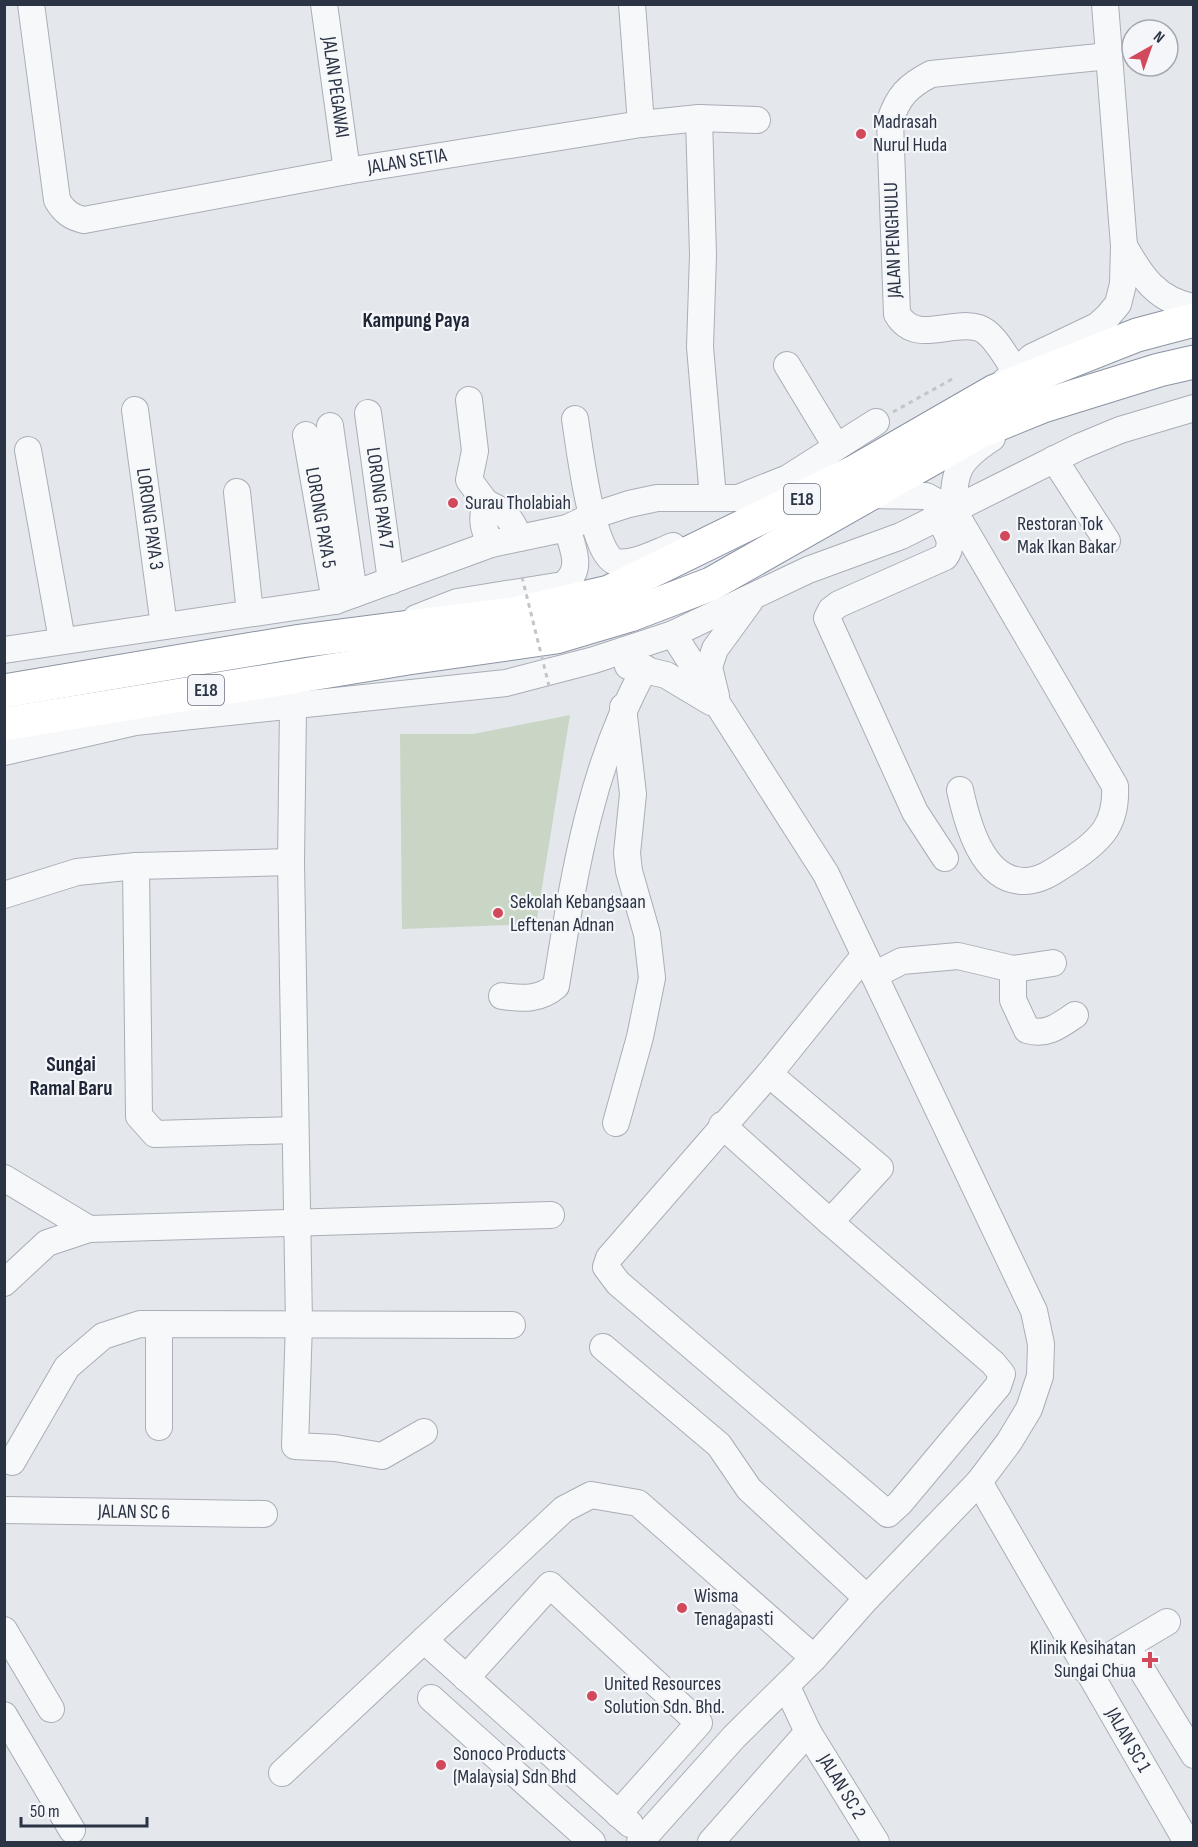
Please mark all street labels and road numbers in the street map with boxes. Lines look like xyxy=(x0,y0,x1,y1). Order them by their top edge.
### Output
street label: JALAN PEGAWAI xyxy=(316,34,354,139)
street label: JALAN SETIA xyxy=(365,143,449,180)
street label: JALAN PENGHULU xyxy=(879,182,907,299)
street label: LORONG PAYA 7 xyxy=(361,446,398,550)
street label: LORONG PAYA 5 xyxy=(300,465,341,570)
street label: LORONG PAYA 3 xyxy=(131,467,168,571)
road number: E18 xyxy=(784,484,820,514)
road number: E18 xyxy=(188,675,224,705)
street label: JALAN SC 6 xyxy=(97,1499,170,1525)
street label: JALAN SC 1 xyxy=(1100,1703,1156,1777)
street label: JALAN SC 2 xyxy=(812,1749,871,1824)

